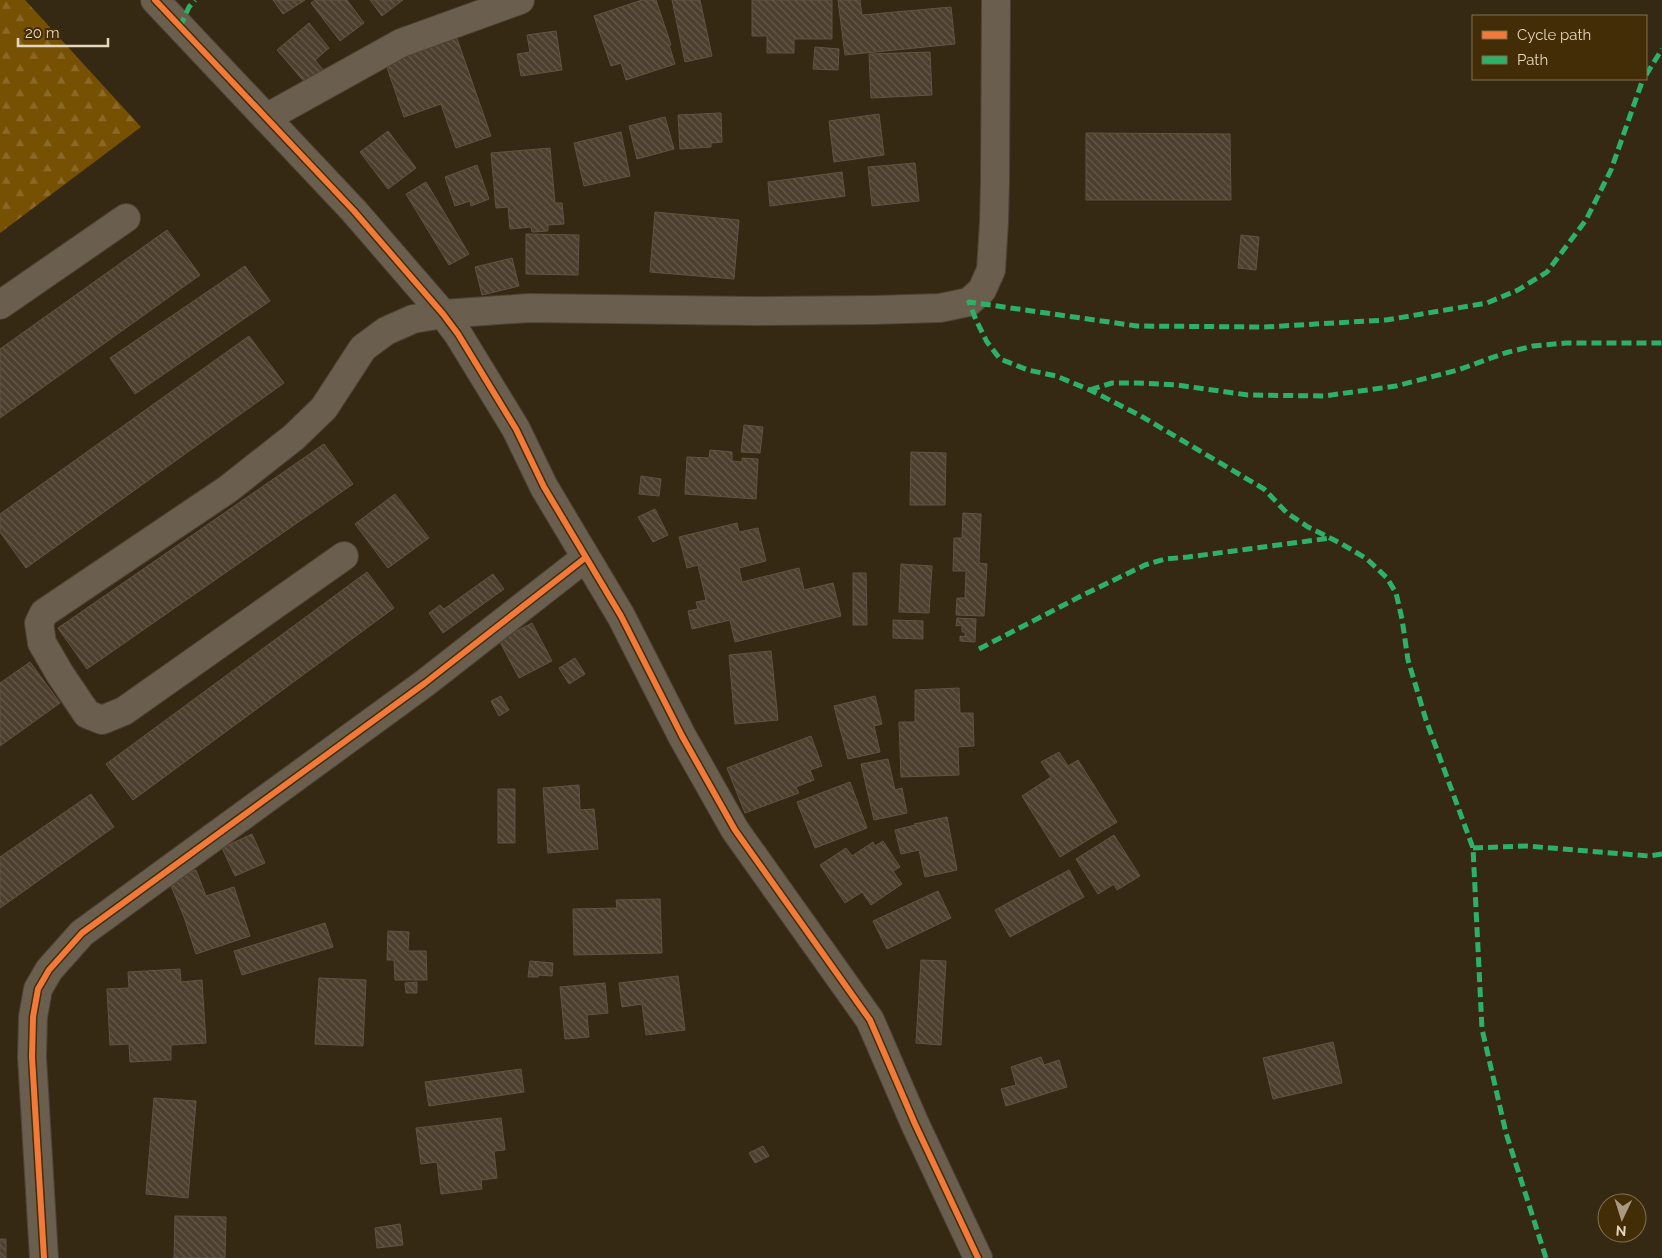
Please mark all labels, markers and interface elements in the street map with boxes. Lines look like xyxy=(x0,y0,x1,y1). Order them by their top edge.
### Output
scale bar xyxy=(18,15,108,47)
legend xyxy=(1472,15,1647,80)
text: 20 m xyxy=(25,24,60,42)
text: Cycle path xyxy=(1517,26,1591,44)
text: Path xyxy=(1517,51,1548,69)
north arrow xyxy=(1597,1193,1647,1243)
text: N xyxy=(1615,1223,1627,1239)

